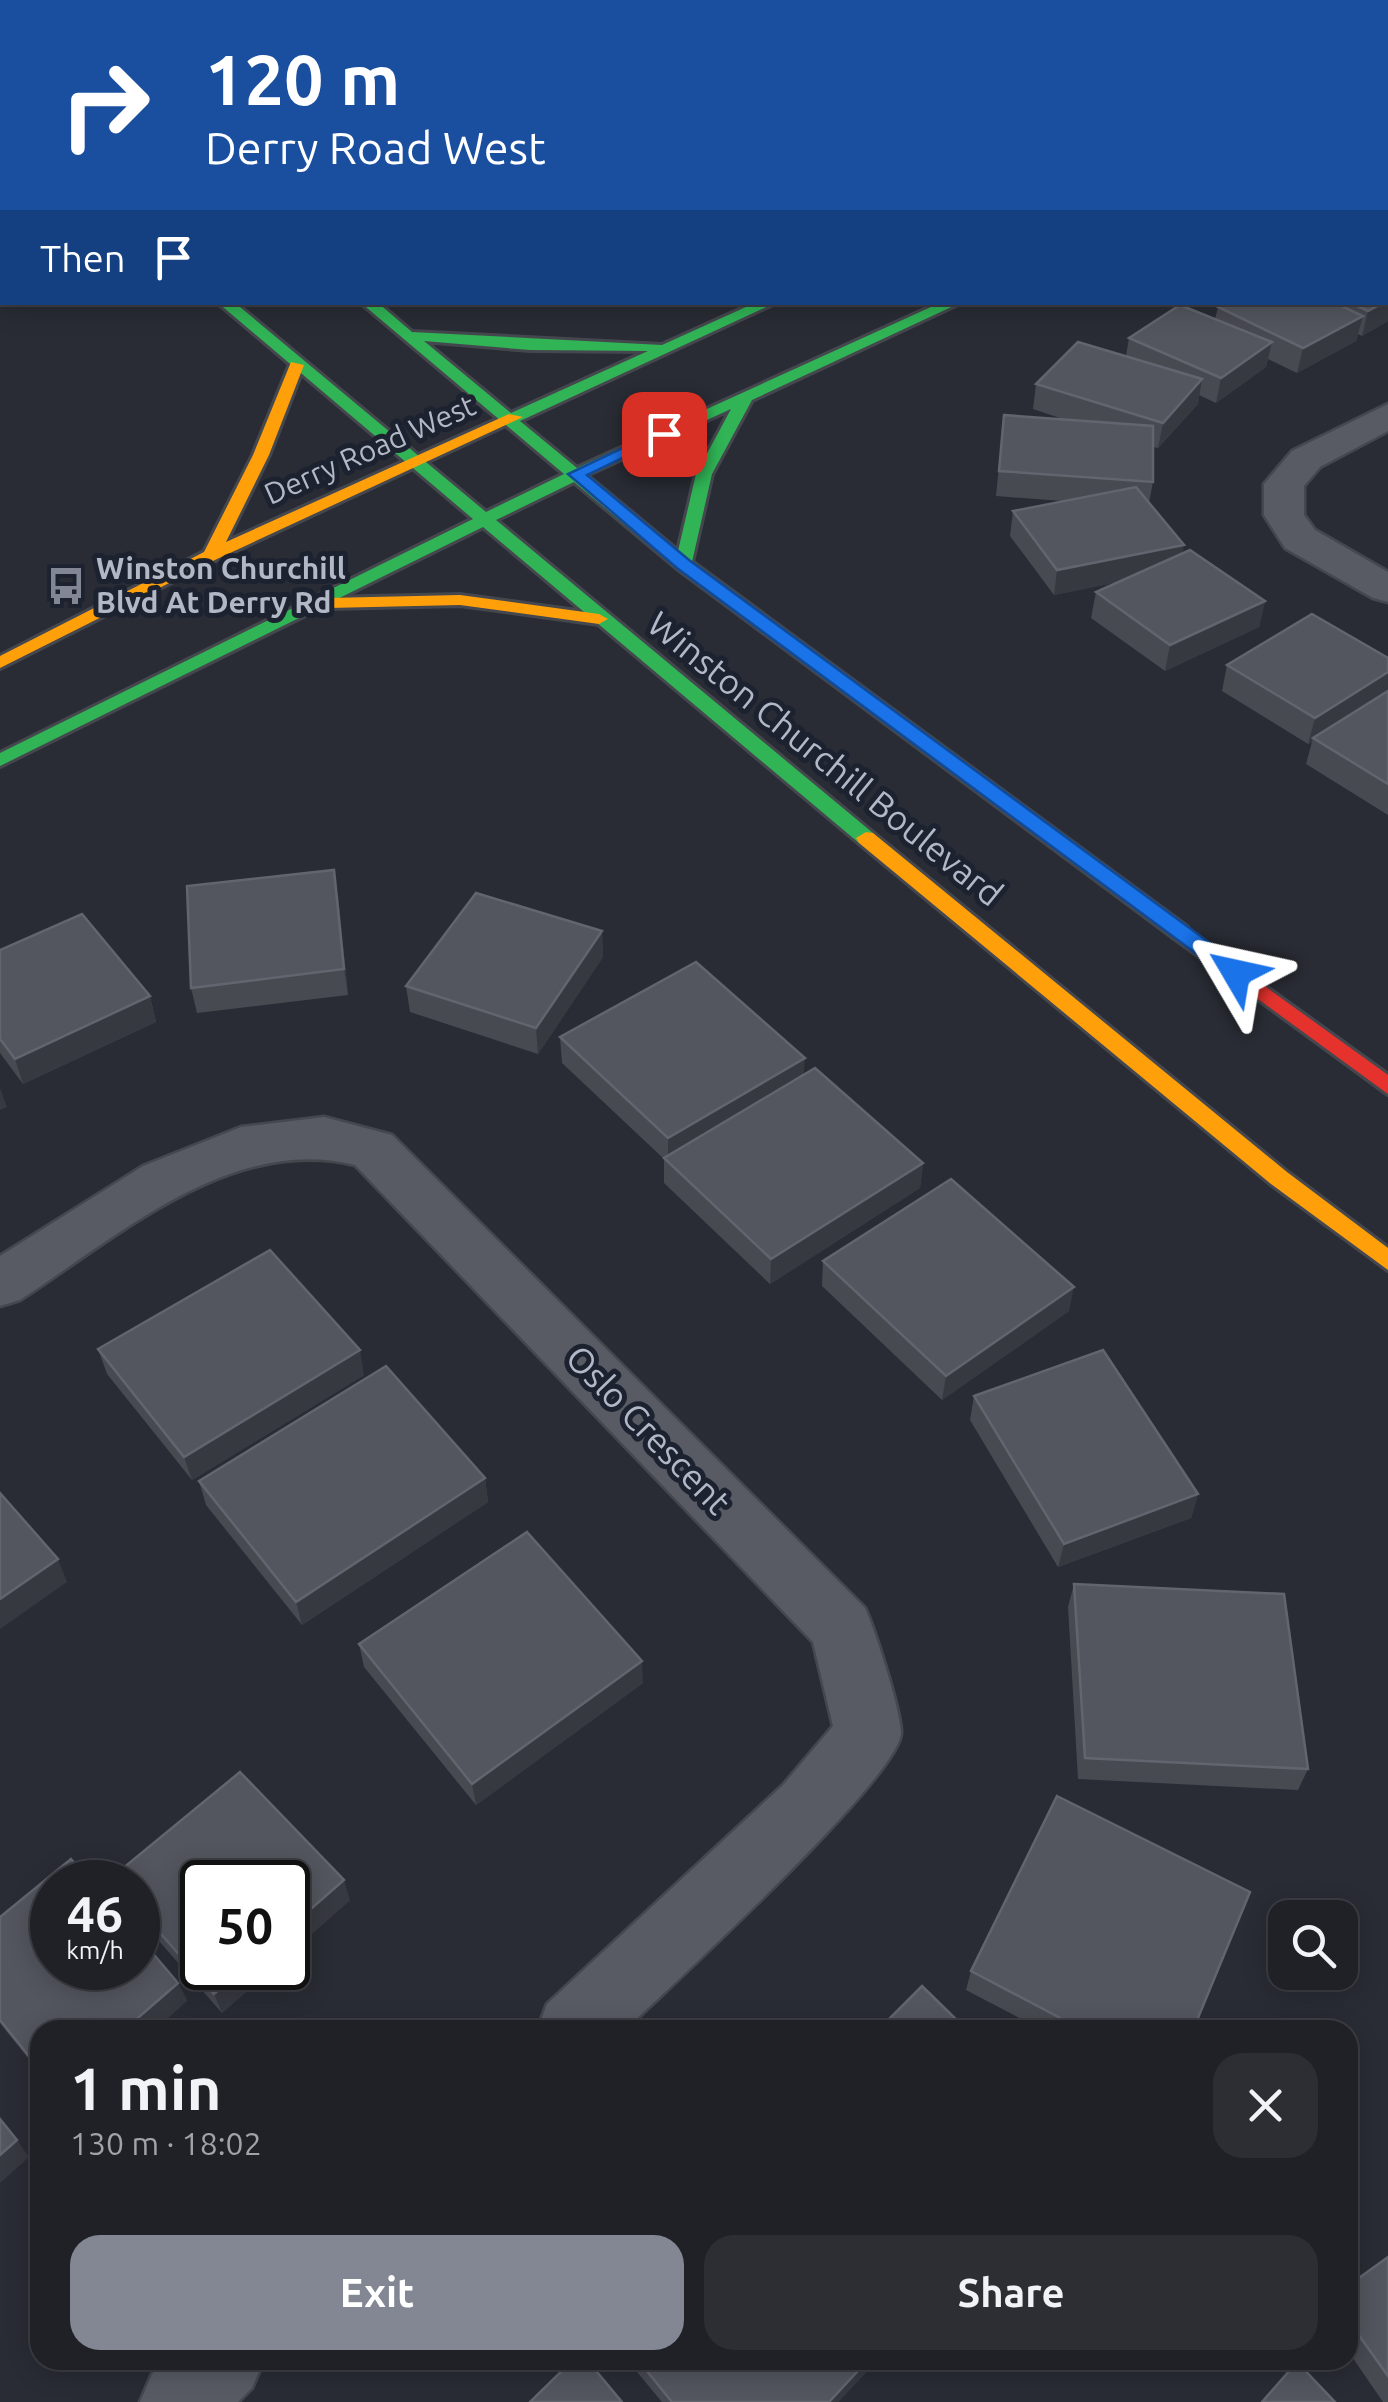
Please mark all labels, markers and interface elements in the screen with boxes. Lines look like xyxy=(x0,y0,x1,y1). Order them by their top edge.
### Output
icon: right xyxy=(40,40,170,170)
text: 120 m xyxy=(205,40,400,118)
text: Derry Road West xyxy=(205,122,546,173)
icon: arrive xyxy=(146,230,201,285)
text: Then xyxy=(40,237,126,279)
street label: Derry Road West xyxy=(259,387,480,511)
pin xyxy=(622,392,707,477)
icon: arrive xyxy=(637,407,692,462)
place label: Winston Churchill Blvd At Derry Rd xyxy=(96,551,346,619)
bus stop icon: Winston Churchill Blvd At Derry Rd xyxy=(45,565,87,607)
street label: Winston Churchill Boulevard xyxy=(640,603,1011,914)
position arrow xyxy=(1184,921,1288,1025)
street label: Oslo Crescent xyxy=(558,1337,739,1522)
speed limit sign: 50 xyxy=(180,1860,310,1990)
text: 46 xyxy=(67,1885,123,1941)
map controls xyxy=(1268,1900,1358,1990)
button: search xyxy=(1268,1900,1358,1990)
text: km/h xyxy=(66,1936,124,1964)
button: close xyxy=(1213,2053,1318,2158)
text: 1 min xyxy=(70,2054,222,2121)
text: 130 m · 18:02 xyxy=(70,2125,262,2161)
button: Exit xyxy=(70,2235,684,2350)
button: Share xyxy=(704,2235,1318,2350)

